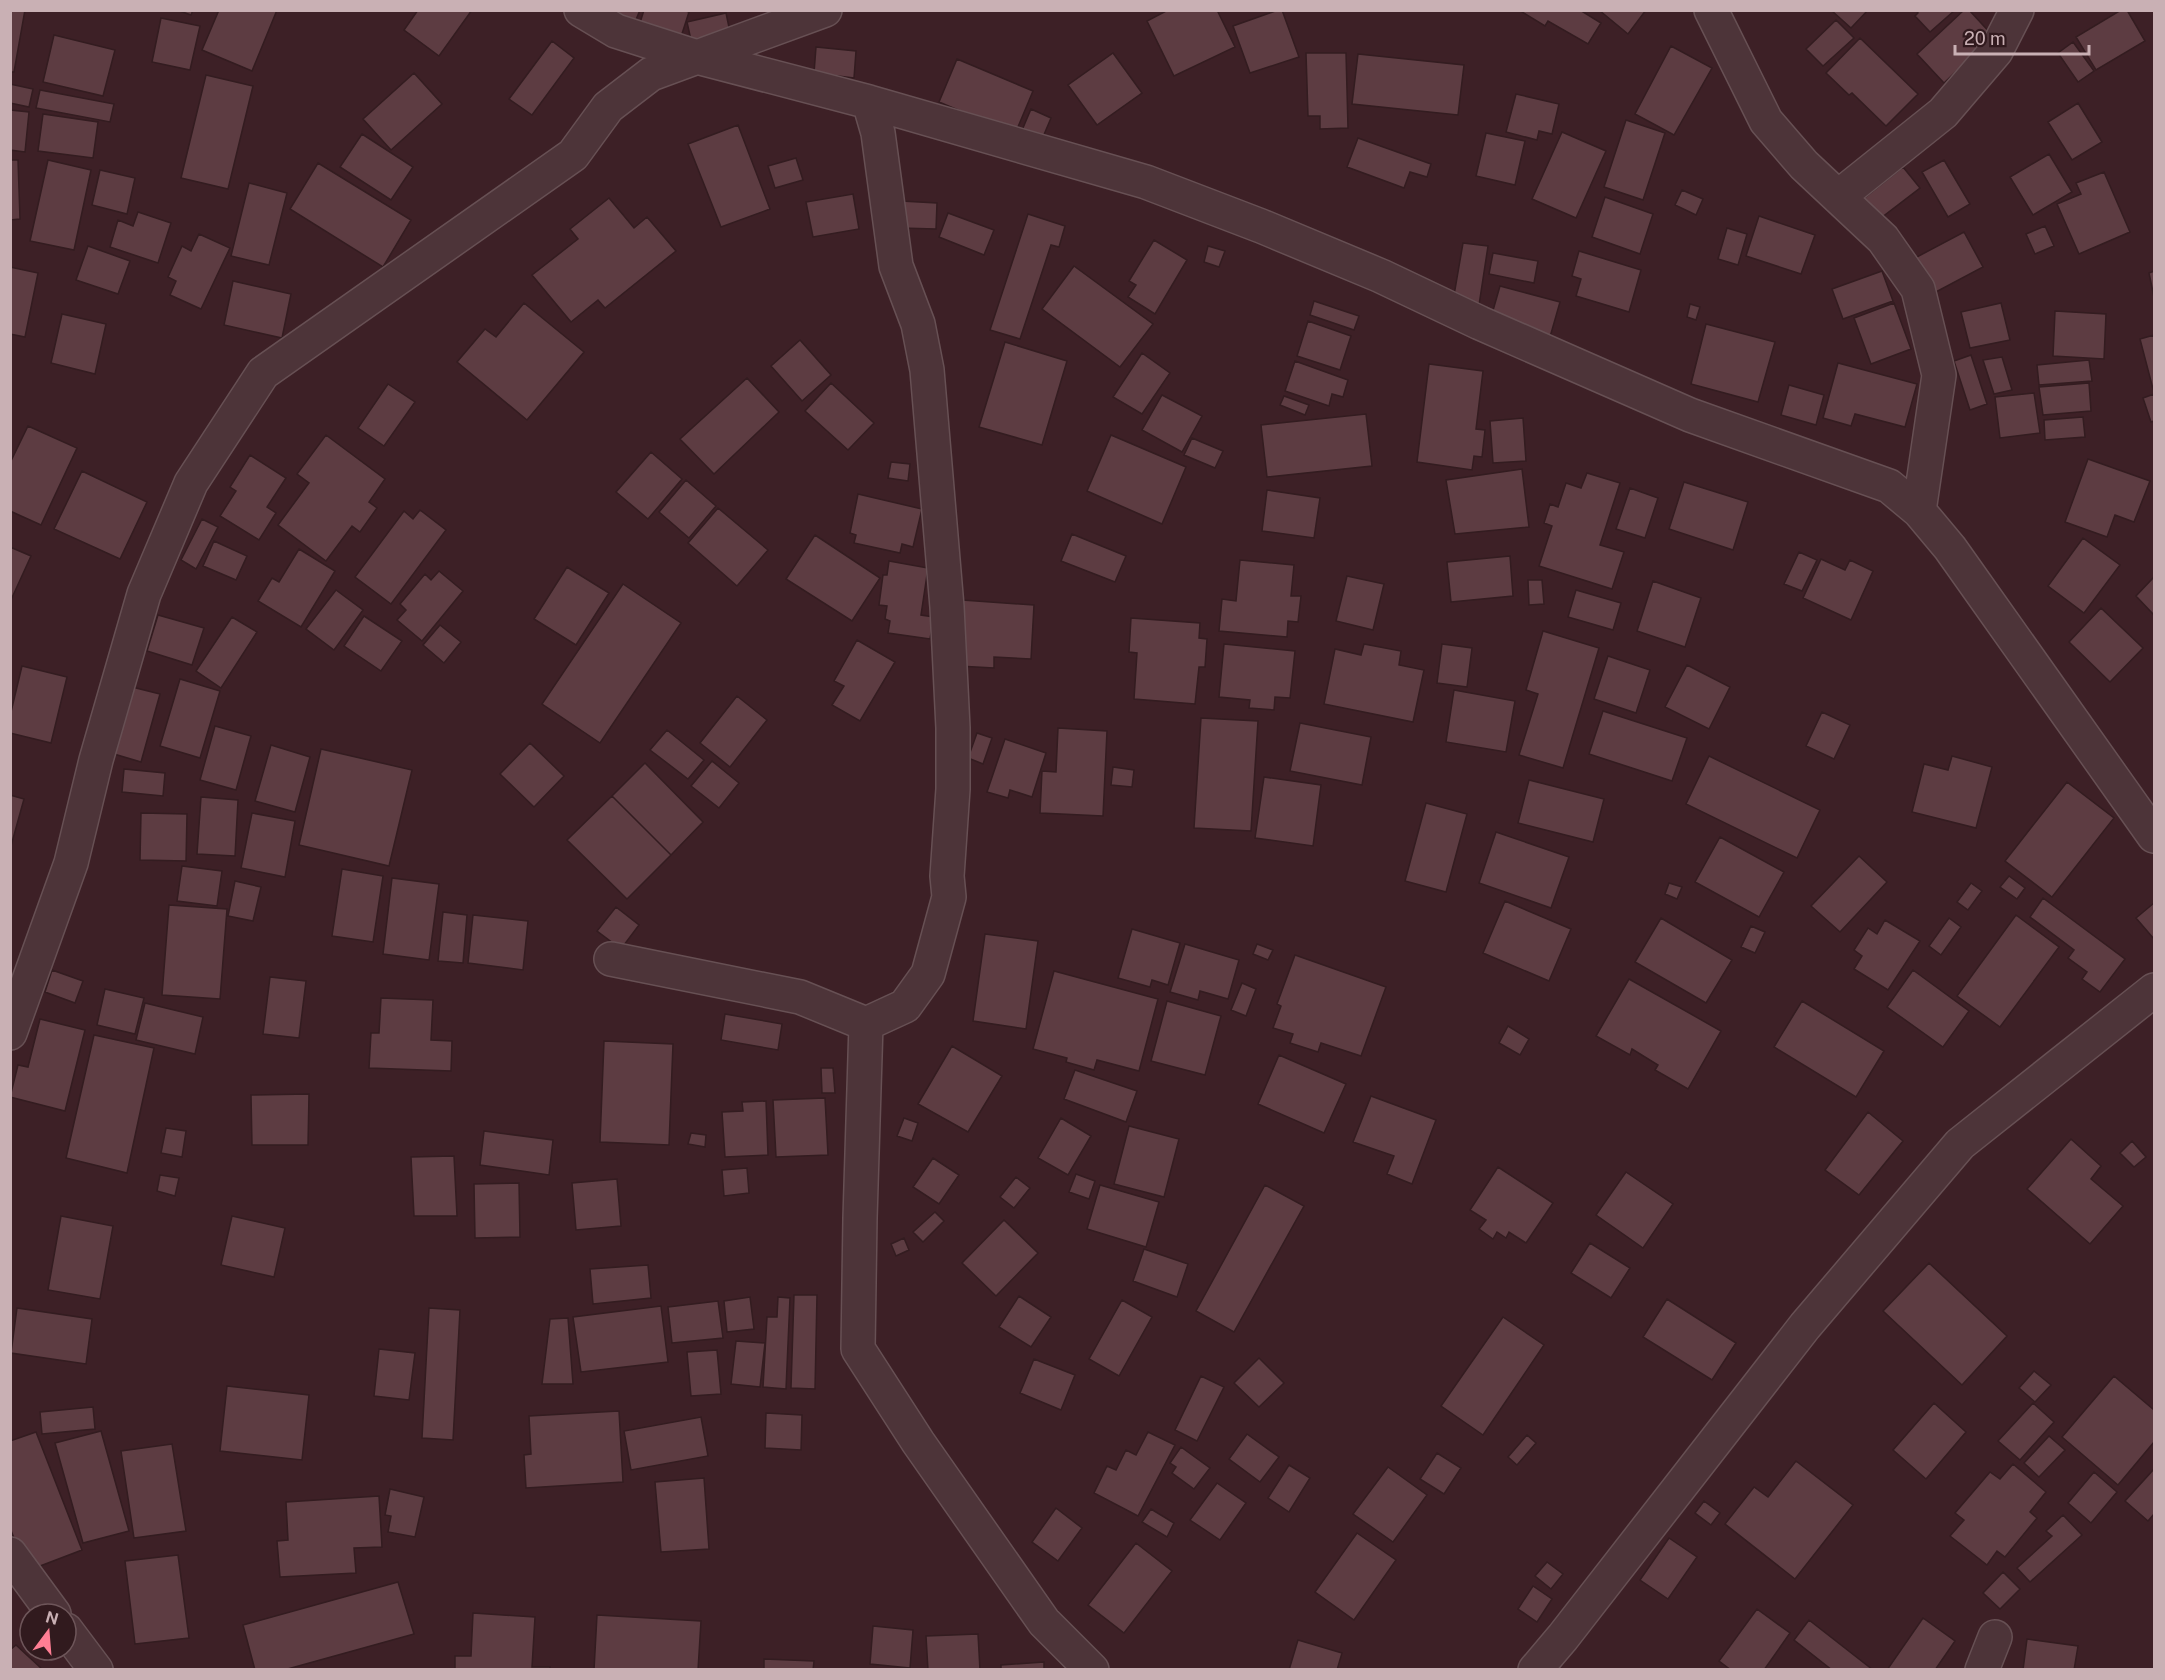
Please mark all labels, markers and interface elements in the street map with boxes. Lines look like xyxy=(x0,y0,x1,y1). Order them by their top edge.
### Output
scale bar xyxy=(1955,18,2088,56)
text: 20 m xyxy=(1964,28,2006,49)
north arrow xyxy=(18,1602,78,1662)
text: N xyxy=(43,1607,61,1629)

